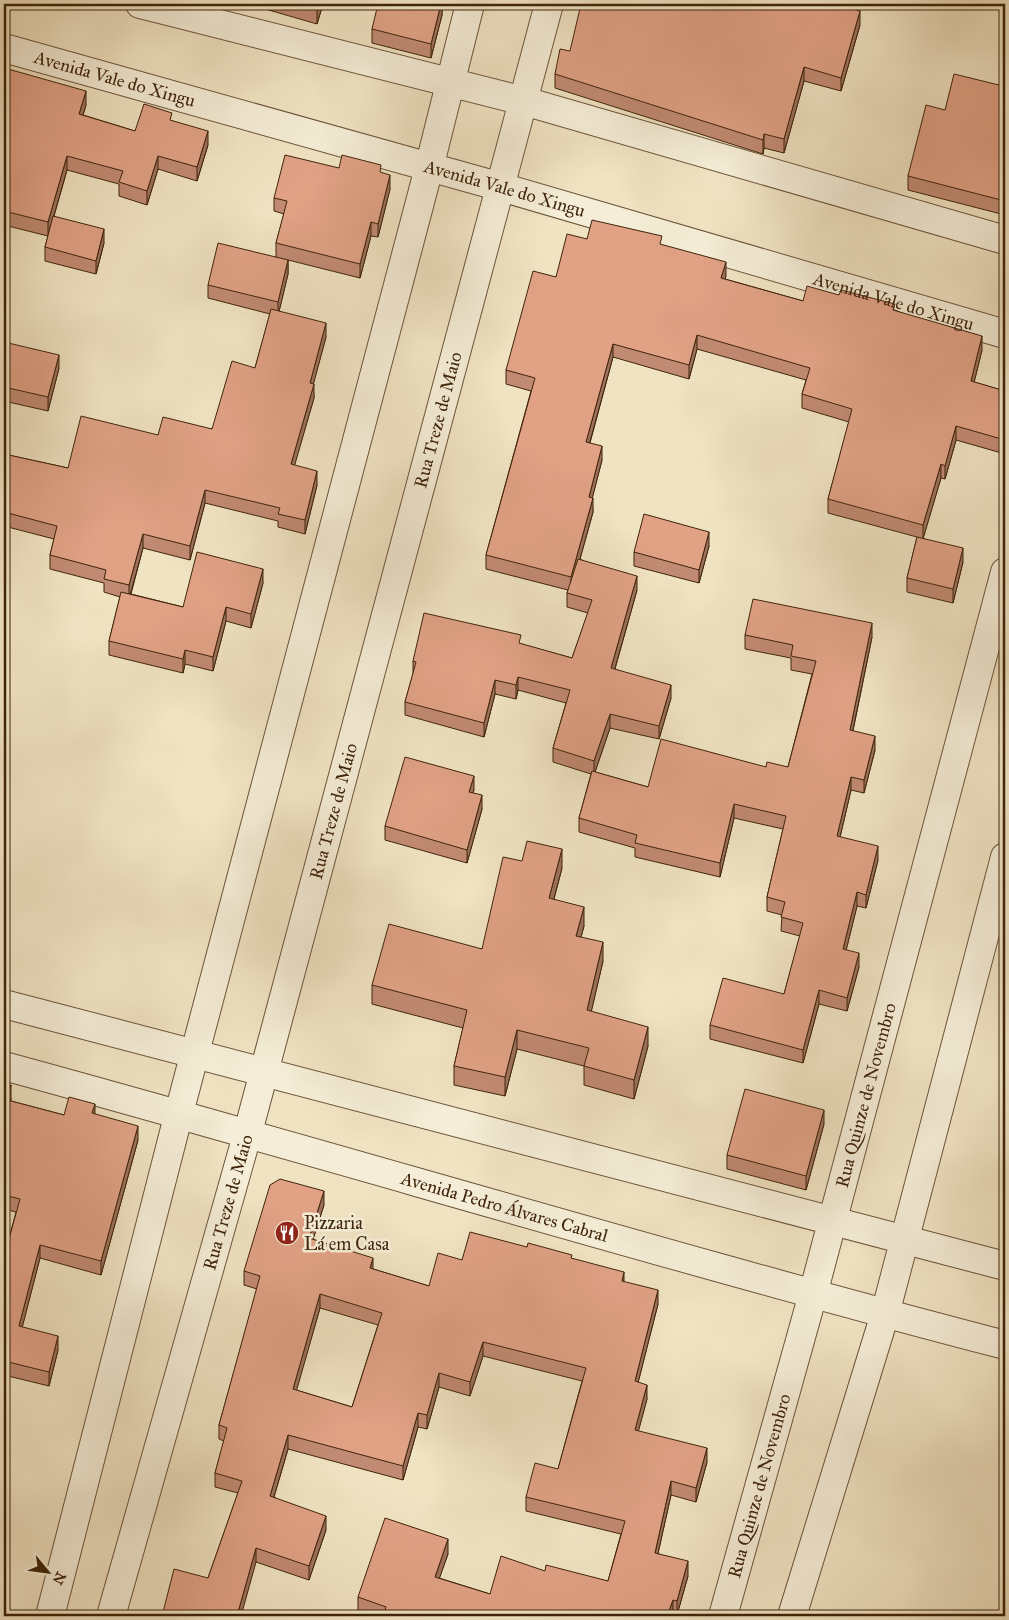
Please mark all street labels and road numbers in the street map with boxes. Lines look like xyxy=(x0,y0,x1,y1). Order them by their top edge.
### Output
street label: Avenida Vale do Xingu xyxy=(31,46,198,112)
street label: Avenida Vale do Xingu xyxy=(421,155,588,222)
street label: Avenida Vale do Xingu xyxy=(810,267,977,335)
street label: Rua Treze de Maio xyxy=(409,349,467,490)
street label: Rua Treze de Maio xyxy=(305,741,362,882)
street label: Rua Quinze de Novembro xyxy=(831,1000,901,1190)
street label: Rua Treze de Maio xyxy=(198,1132,258,1273)
street label: Avenida Pedro Álvares Cabral xyxy=(398,1167,611,1247)
street label: Rua Quinze de Novembro xyxy=(723,1391,796,1581)

